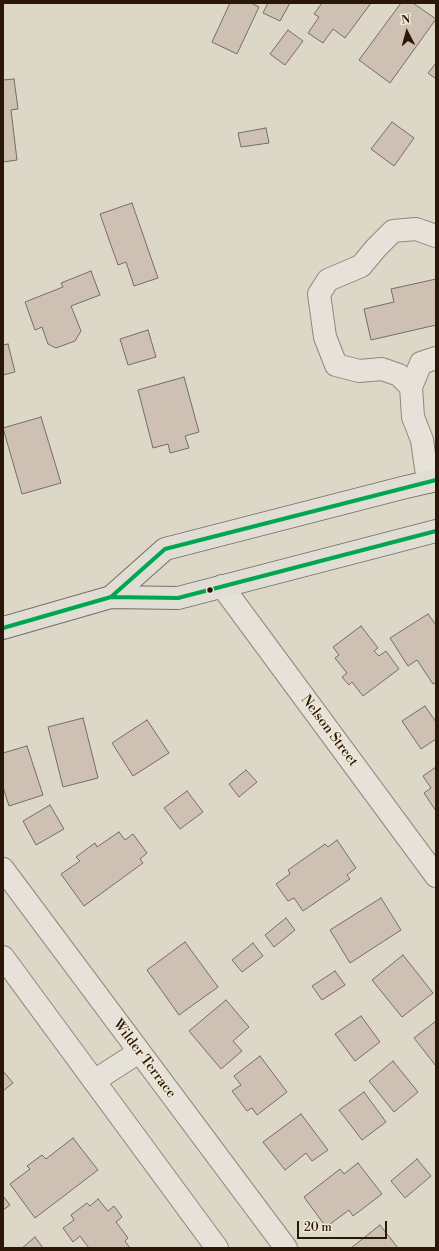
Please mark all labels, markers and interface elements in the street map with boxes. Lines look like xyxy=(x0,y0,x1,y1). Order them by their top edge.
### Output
north arrow xyxy=(387,12,427,52)
text: N xyxy=(401,13,411,27)
unlabelled marker xyxy=(205,585,215,595)
street label: Nelson Street xyxy=(297,692,361,770)
street label: Wilder Terrace xyxy=(109,1016,179,1102)
scale bar xyxy=(299,1213,389,1239)
text: 20 m xyxy=(304,1220,332,1235)

